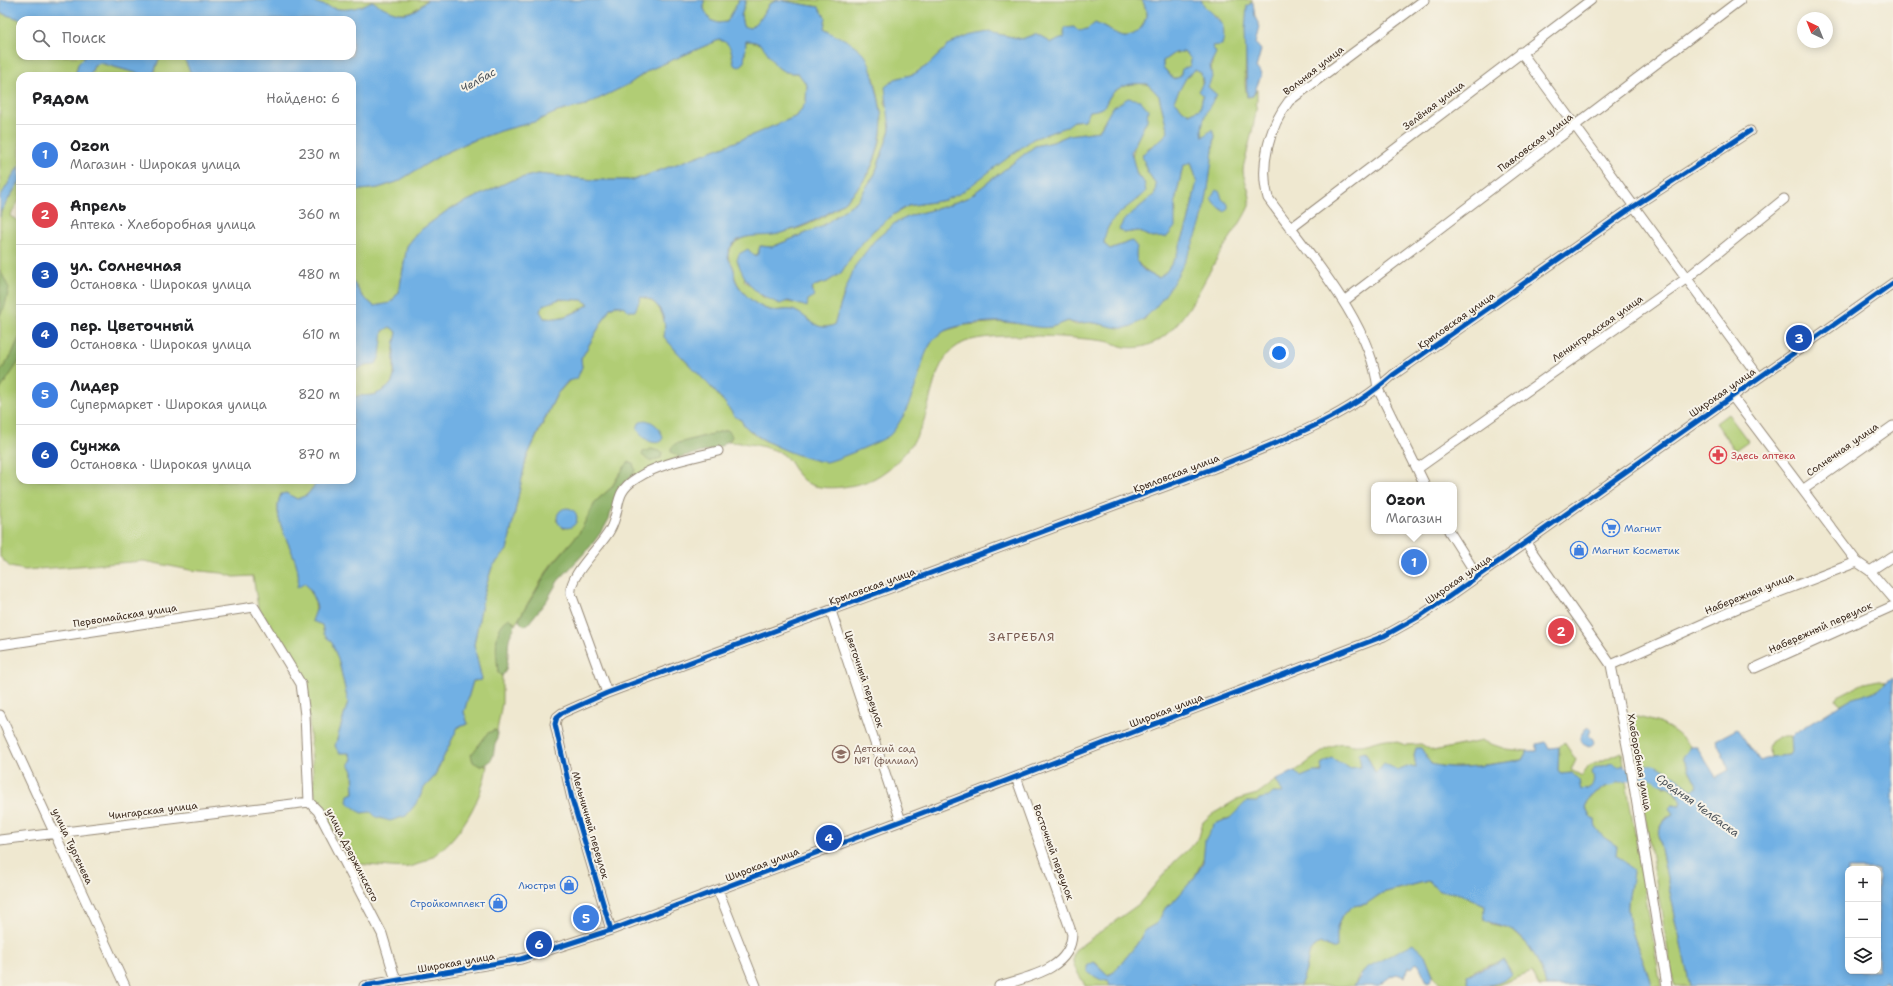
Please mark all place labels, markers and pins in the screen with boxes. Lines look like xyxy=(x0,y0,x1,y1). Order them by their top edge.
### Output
pin: 3 xyxy=(1786,323,1812,353)
pharmacy icon: Здесь аптека xyxy=(1708,445,1728,465)
place label: Здесь аптека xyxy=(1731,449,1796,462)
supermarket icon: Магнит xyxy=(1601,518,1621,538)
place label: Магнит xyxy=(1624,522,1662,535)
shop icon: Магнит Косметик xyxy=(1569,540,1589,560)
place label: Магнит Косметик xyxy=(1592,544,1680,557)
pin: 1 xyxy=(1401,547,1427,577)
pin: 2 xyxy=(1548,616,1574,646)
place label: Детский сад №1 (филиал) xyxy=(854,742,918,767)
school or university icon: Детский сад №1 (филиал) xyxy=(831,744,851,764)
pin: 4 xyxy=(816,823,842,853)
shop icon: Люстры xyxy=(559,875,579,895)
place label: Люстры xyxy=(518,879,556,892)
shop icon: Стройкомплект xyxy=(488,893,508,913)
place label: Стройкомплект xyxy=(410,897,486,910)
pin: 5 xyxy=(573,903,599,933)
pin: 6 xyxy=(526,929,552,959)

